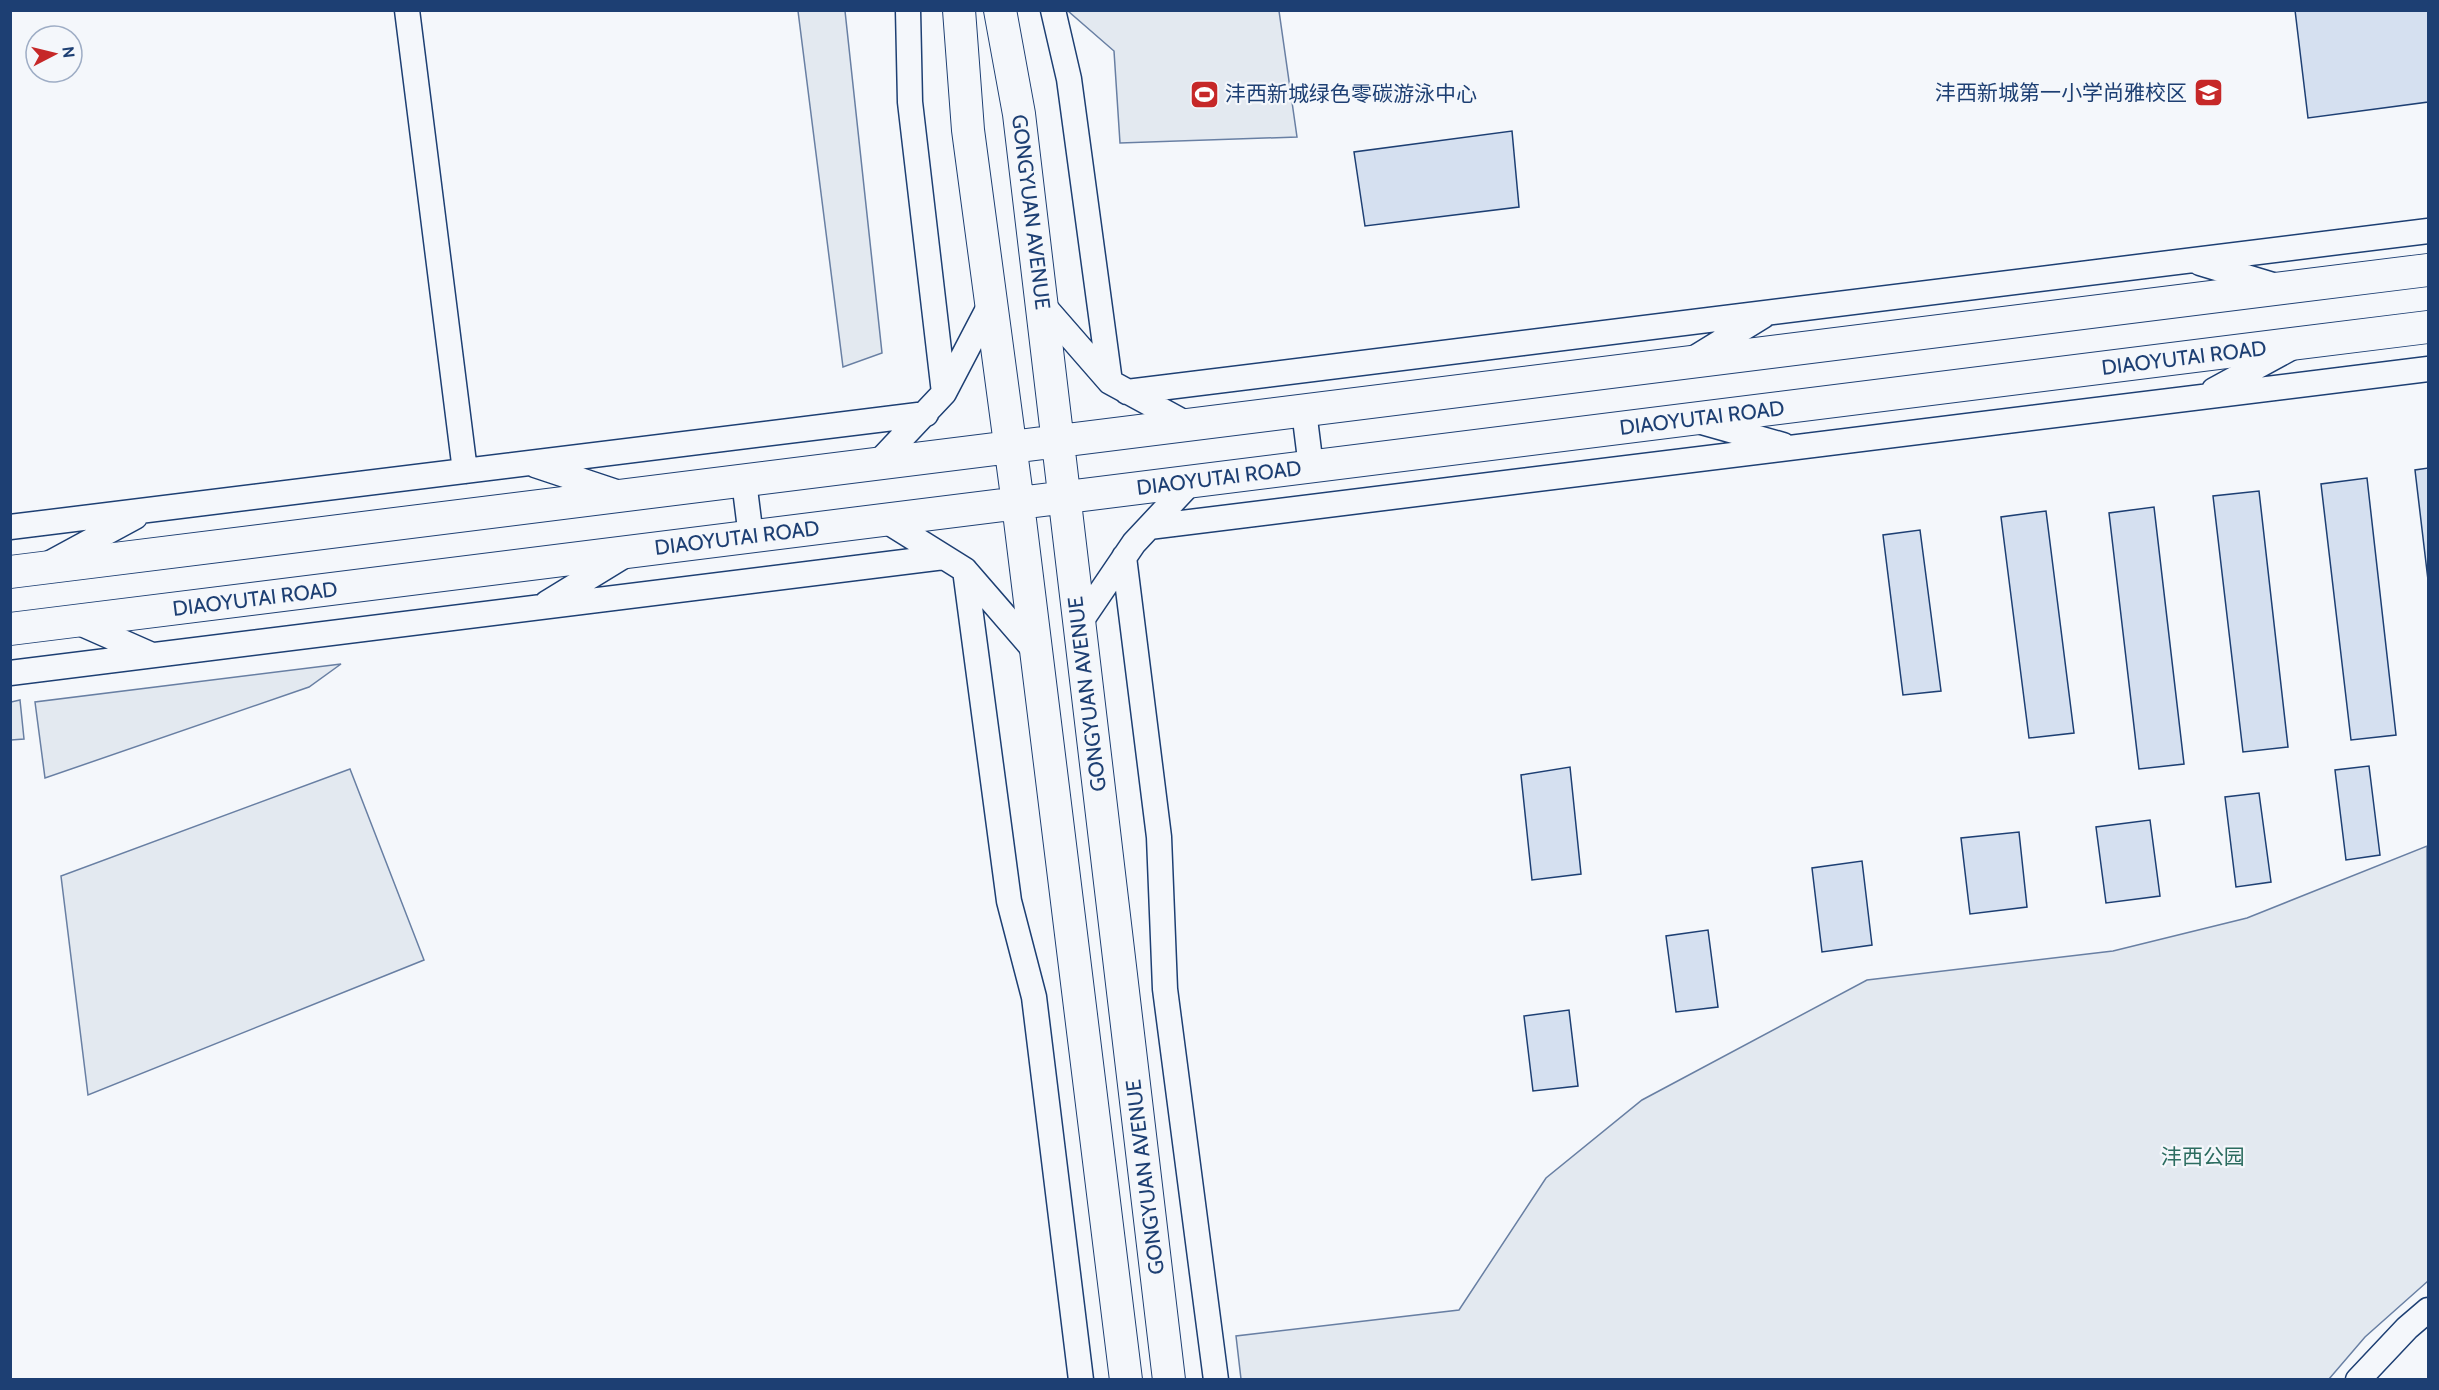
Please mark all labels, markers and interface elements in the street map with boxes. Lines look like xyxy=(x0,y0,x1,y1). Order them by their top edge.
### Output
north arrow xyxy=(24,24,84,84)
text: N xyxy=(58,45,79,59)
school or university icon: 沣西新城第一小学尚雅校区 xyxy=(2192,77,2224,109)
sports icon: 沣西新城绿色零碳游泳中心 xyxy=(1188,78,1220,110)
place label: 沣西新城第一小学尚雅校区 xyxy=(1935,80,2187,105)
place label: 沣西新城绿色零碳游泳中心 xyxy=(1225,81,1477,106)
street label: GONGYUAN AVENUE xyxy=(1007,113,1056,311)
street label: DIAOYUTAI ROAD xyxy=(2100,335,2268,380)
street label: DIAOYUTAI ROAD xyxy=(1618,395,1786,440)
street label: DIAOYUTAI ROAD xyxy=(1135,455,1303,500)
street label: DIAOYUTAI ROAD xyxy=(653,515,821,560)
street label: DIAOYUTAI ROAD xyxy=(171,576,339,621)
street label: GONGYUAN AVENUE xyxy=(1062,595,1111,793)
street label: GONGYUAN AVENUE xyxy=(1120,1078,1169,1276)
park label: 沣西公园 xyxy=(2161,1144,2245,1169)

